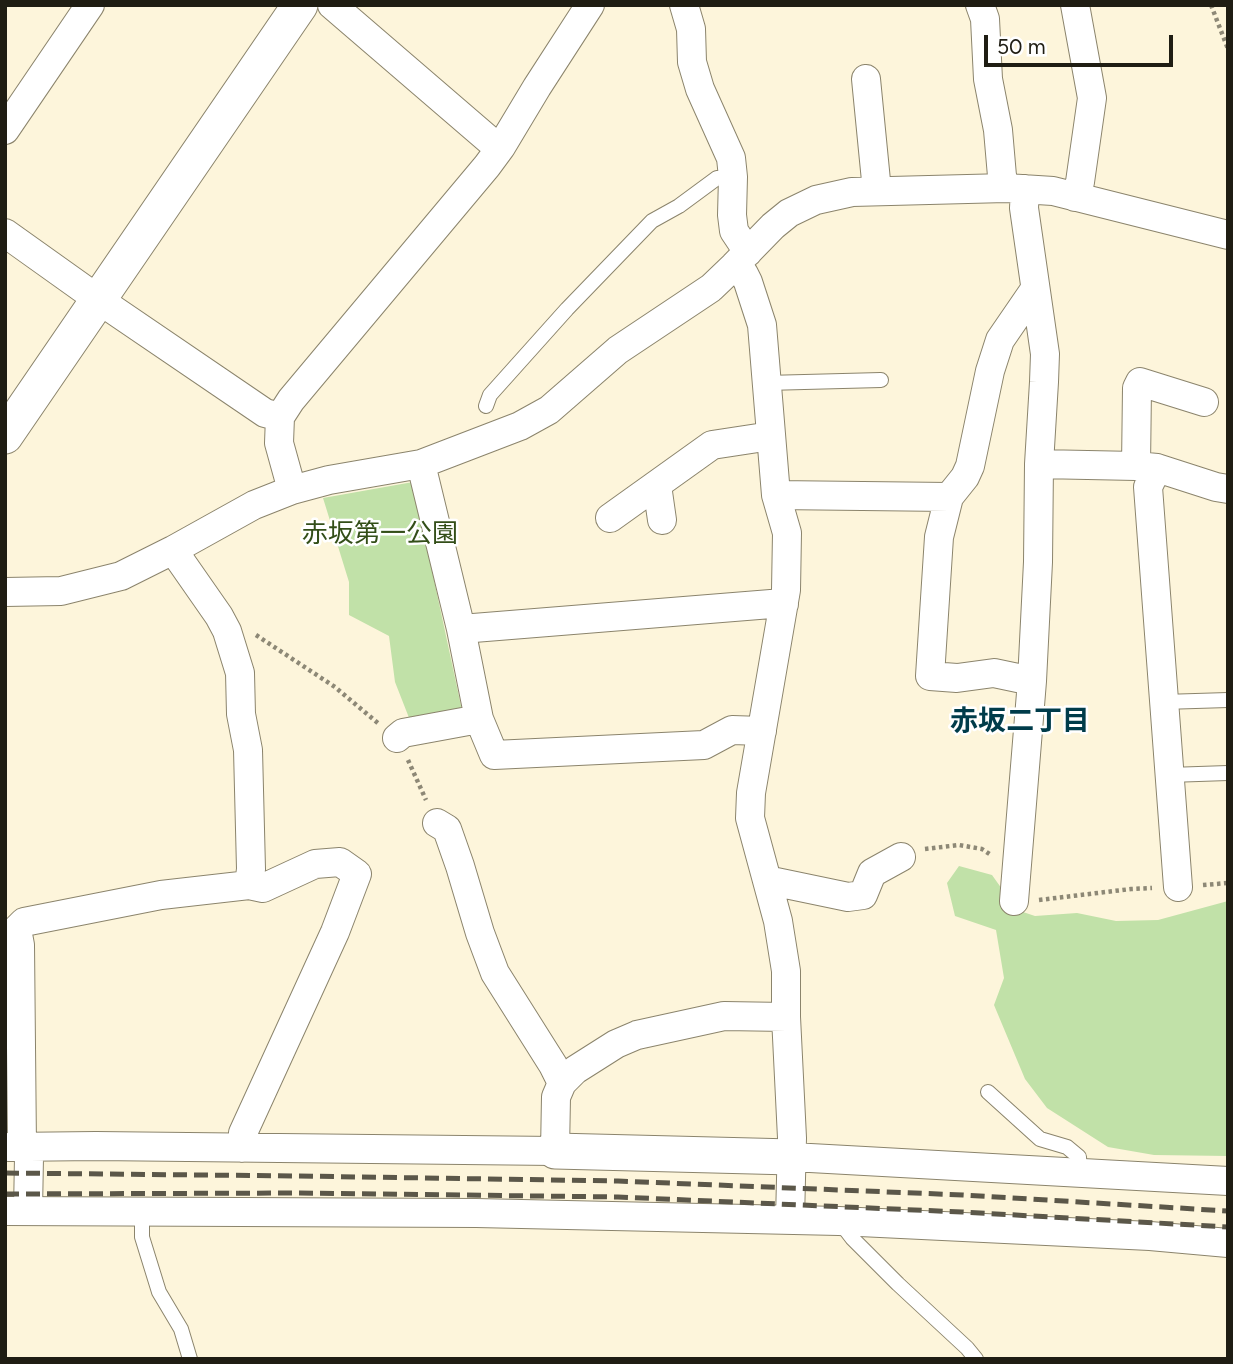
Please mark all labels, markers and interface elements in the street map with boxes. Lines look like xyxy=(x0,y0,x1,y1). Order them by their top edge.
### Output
scale bar xyxy=(988,21,1177,65)
text: 50 m xyxy=(997,34,1046,59)
park label: 赤坂第一公園 xyxy=(302,518,458,550)
district label: 赤坂二丁目 xyxy=(950,705,1090,739)

